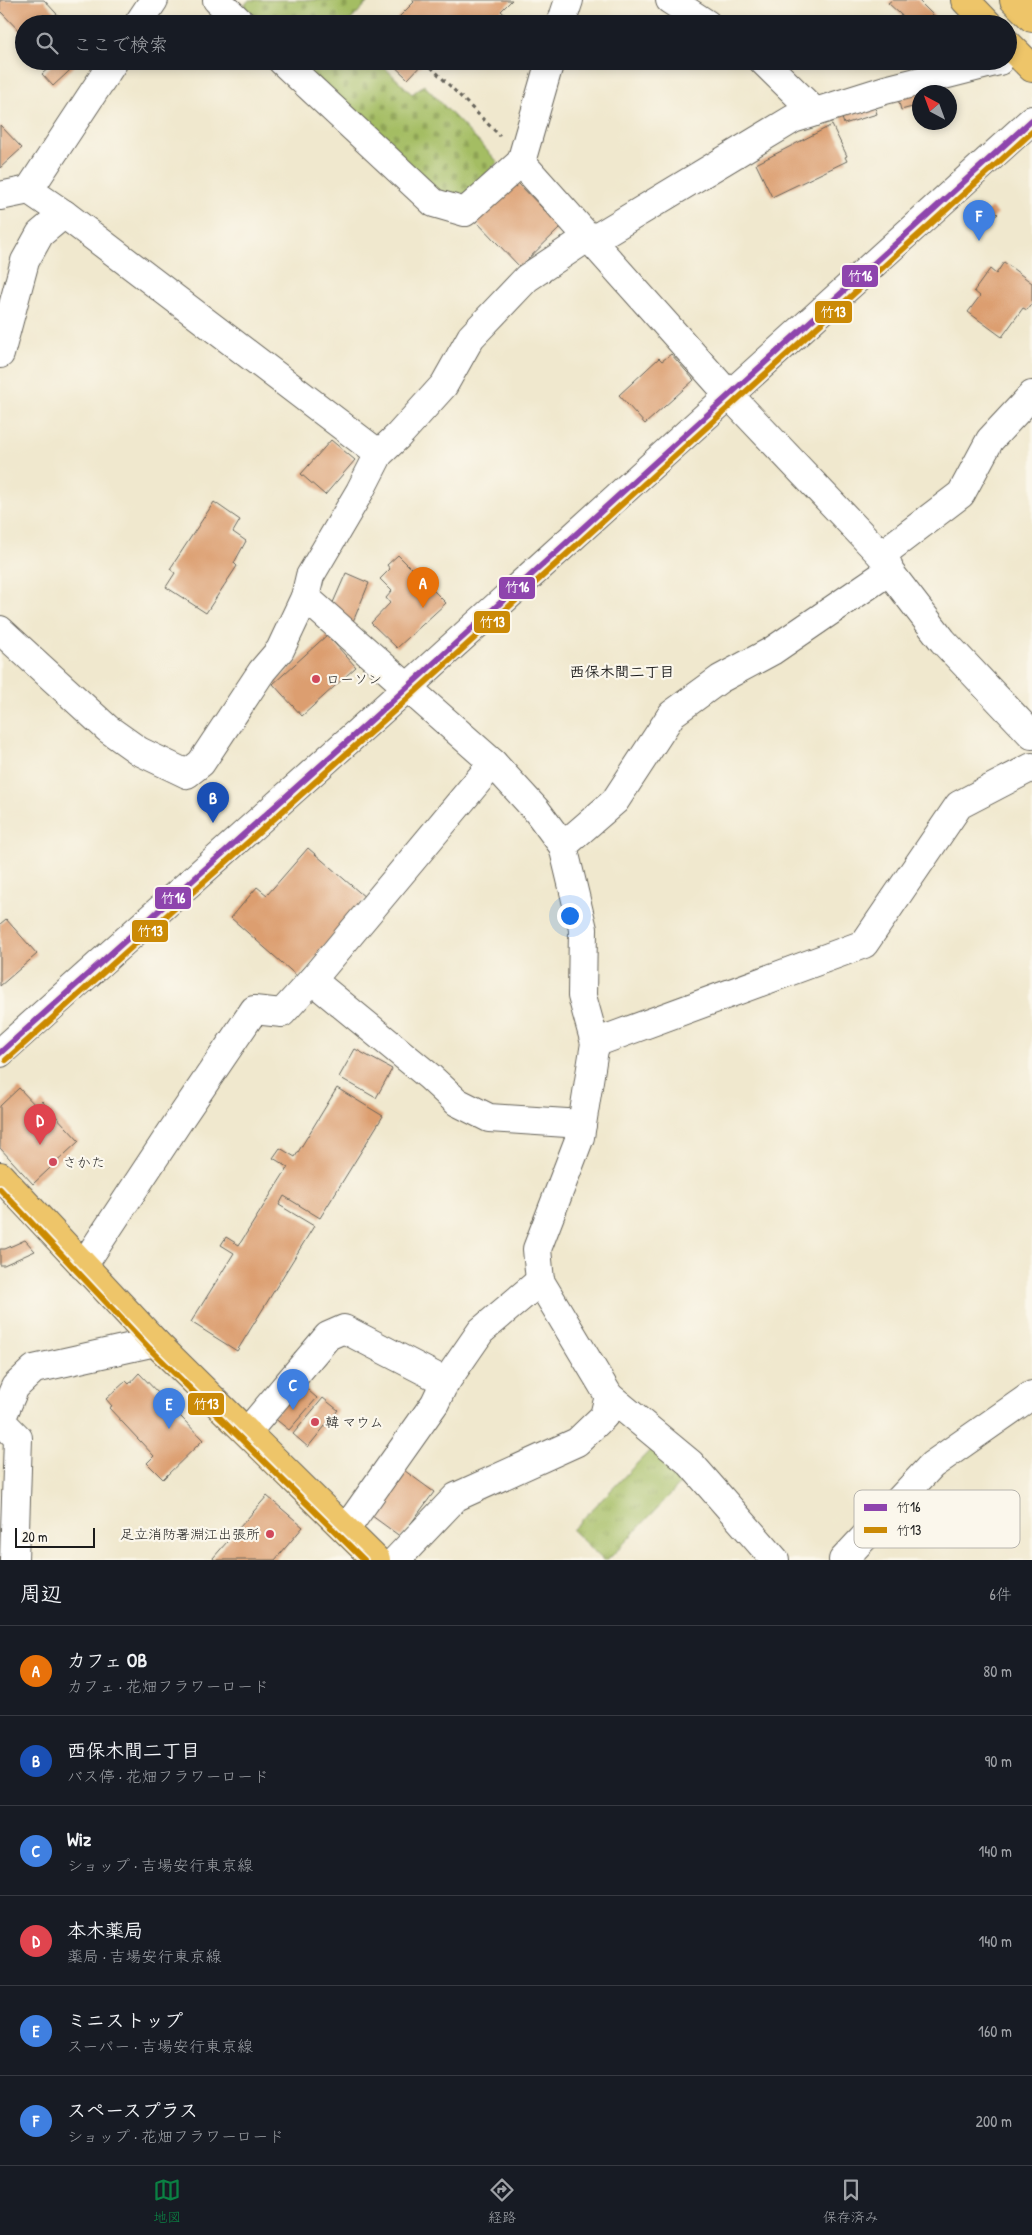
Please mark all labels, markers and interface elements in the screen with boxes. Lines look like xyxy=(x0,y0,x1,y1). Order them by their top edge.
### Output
search box xyxy=(15,15,1017,70)
icon: search xyxy=(33,29,61,57)
text: ここで検索 xyxy=(73,31,168,57)
north arrow xyxy=(912,85,957,130)
pin: F xyxy=(963,200,995,241)
line badge: 竹16 xyxy=(841,264,879,288)
text: 竹16 xyxy=(848,266,873,285)
line badge: 竹13 xyxy=(814,300,853,324)
text: 竹13 xyxy=(820,302,846,321)
pin: A xyxy=(407,567,439,608)
line badge: 竹16 xyxy=(498,576,536,600)
text: 竹16 xyxy=(505,577,530,596)
line badge: 竹13 xyxy=(473,610,511,634)
text: 竹13 xyxy=(479,612,505,631)
district label: 西保木間二丁目 xyxy=(569,661,675,682)
place label: ローソン xyxy=(326,669,382,688)
marker: ローソン xyxy=(310,673,322,685)
pin: B xyxy=(197,782,229,823)
line badge: 竹16 xyxy=(154,886,192,910)
text: 竹16 xyxy=(161,888,186,907)
your location xyxy=(557,903,583,929)
line badge: 竹13 xyxy=(131,919,169,943)
text: 竹13 xyxy=(137,921,163,940)
pin: D xyxy=(24,1104,56,1145)
place label: さかた xyxy=(63,1152,105,1171)
marker: さかた xyxy=(47,1156,59,1168)
pin: C xyxy=(277,1369,309,1410)
pin: E xyxy=(153,1388,185,1429)
line badge: 竹13 xyxy=(187,1392,225,1416)
text: 竹13 xyxy=(193,1394,219,1413)
place label: 韓 マウム xyxy=(325,1412,383,1431)
marker: 韓 マウム xyxy=(309,1416,321,1428)
legend xyxy=(854,1490,1020,1548)
text: 竹16 xyxy=(896,1497,921,1516)
text: 竹13 xyxy=(896,1520,921,1539)
place label: 足立消防署淵江出張所 xyxy=(120,1524,260,1543)
scale bar xyxy=(15,1525,95,1548)
text: 20 m xyxy=(22,1527,48,1546)
marker: 足立消防署淵江出張所 xyxy=(264,1528,276,1540)
text: 周辺 xyxy=(20,1579,62,1608)
text: 6件 xyxy=(990,1583,1012,1605)
text: カフェ OB xyxy=(67,1647,147,1673)
text: A xyxy=(32,1660,40,1682)
text: 80 m xyxy=(983,1660,1012,1682)
text: カフェ · 花畑フラワーロード xyxy=(67,1675,269,1697)
text: 西保木間二丁目 xyxy=(67,1737,200,1763)
text: B xyxy=(32,1750,40,1772)
text: 90 m xyxy=(984,1750,1012,1772)
text: バス停 · 花畑フラワーロード xyxy=(67,1765,269,1787)
text: Wiz xyxy=(67,1826,91,1852)
text: C xyxy=(32,1840,40,1862)
text: 140 m xyxy=(978,1840,1012,1862)
text: ショップ · 吉場安行東京線 xyxy=(67,1854,253,1876)
text: 本木薬局 xyxy=(67,1917,143,1943)
text: D xyxy=(32,1930,40,1952)
text: 140 m xyxy=(978,1930,1012,1952)
text: 薬局 · 吉場安行東京線 xyxy=(67,1945,222,1967)
text: ミニストップ xyxy=(67,2007,183,2033)
text: E xyxy=(32,2020,40,2042)
text: 160 m xyxy=(978,2020,1012,2042)
text: スーパー · 吉場安行東京線 xyxy=(67,2035,253,2057)
text: スペースプラス xyxy=(67,2097,198,2123)
text: F xyxy=(33,2110,39,2132)
text: 200 m xyxy=(976,2110,1012,2132)
text: ショップ · 花畑フラワーロード xyxy=(67,2125,284,2147)
tab: 地図 xyxy=(153,2176,181,2226)
tab: 経路 xyxy=(488,2176,516,2226)
tab: 保存済み xyxy=(823,2176,879,2226)

